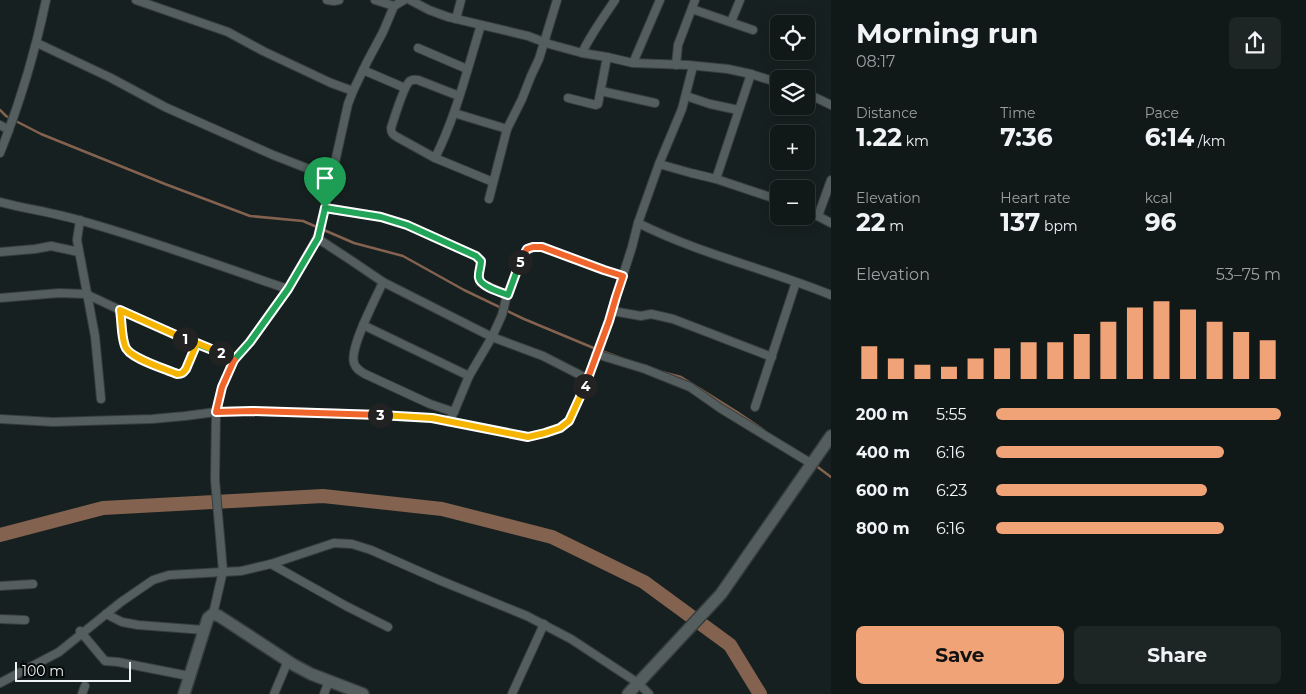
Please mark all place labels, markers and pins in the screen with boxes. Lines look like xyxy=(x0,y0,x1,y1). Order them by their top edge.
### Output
pin xyxy=(304,157,346,208)
pin: 5 xyxy=(508,250,532,274)
pin: 1 xyxy=(172,326,198,352)
pin: 2 xyxy=(208,340,234,366)
pin: 4 xyxy=(572,374,598,398)
pin: 3 xyxy=(368,402,392,428)

